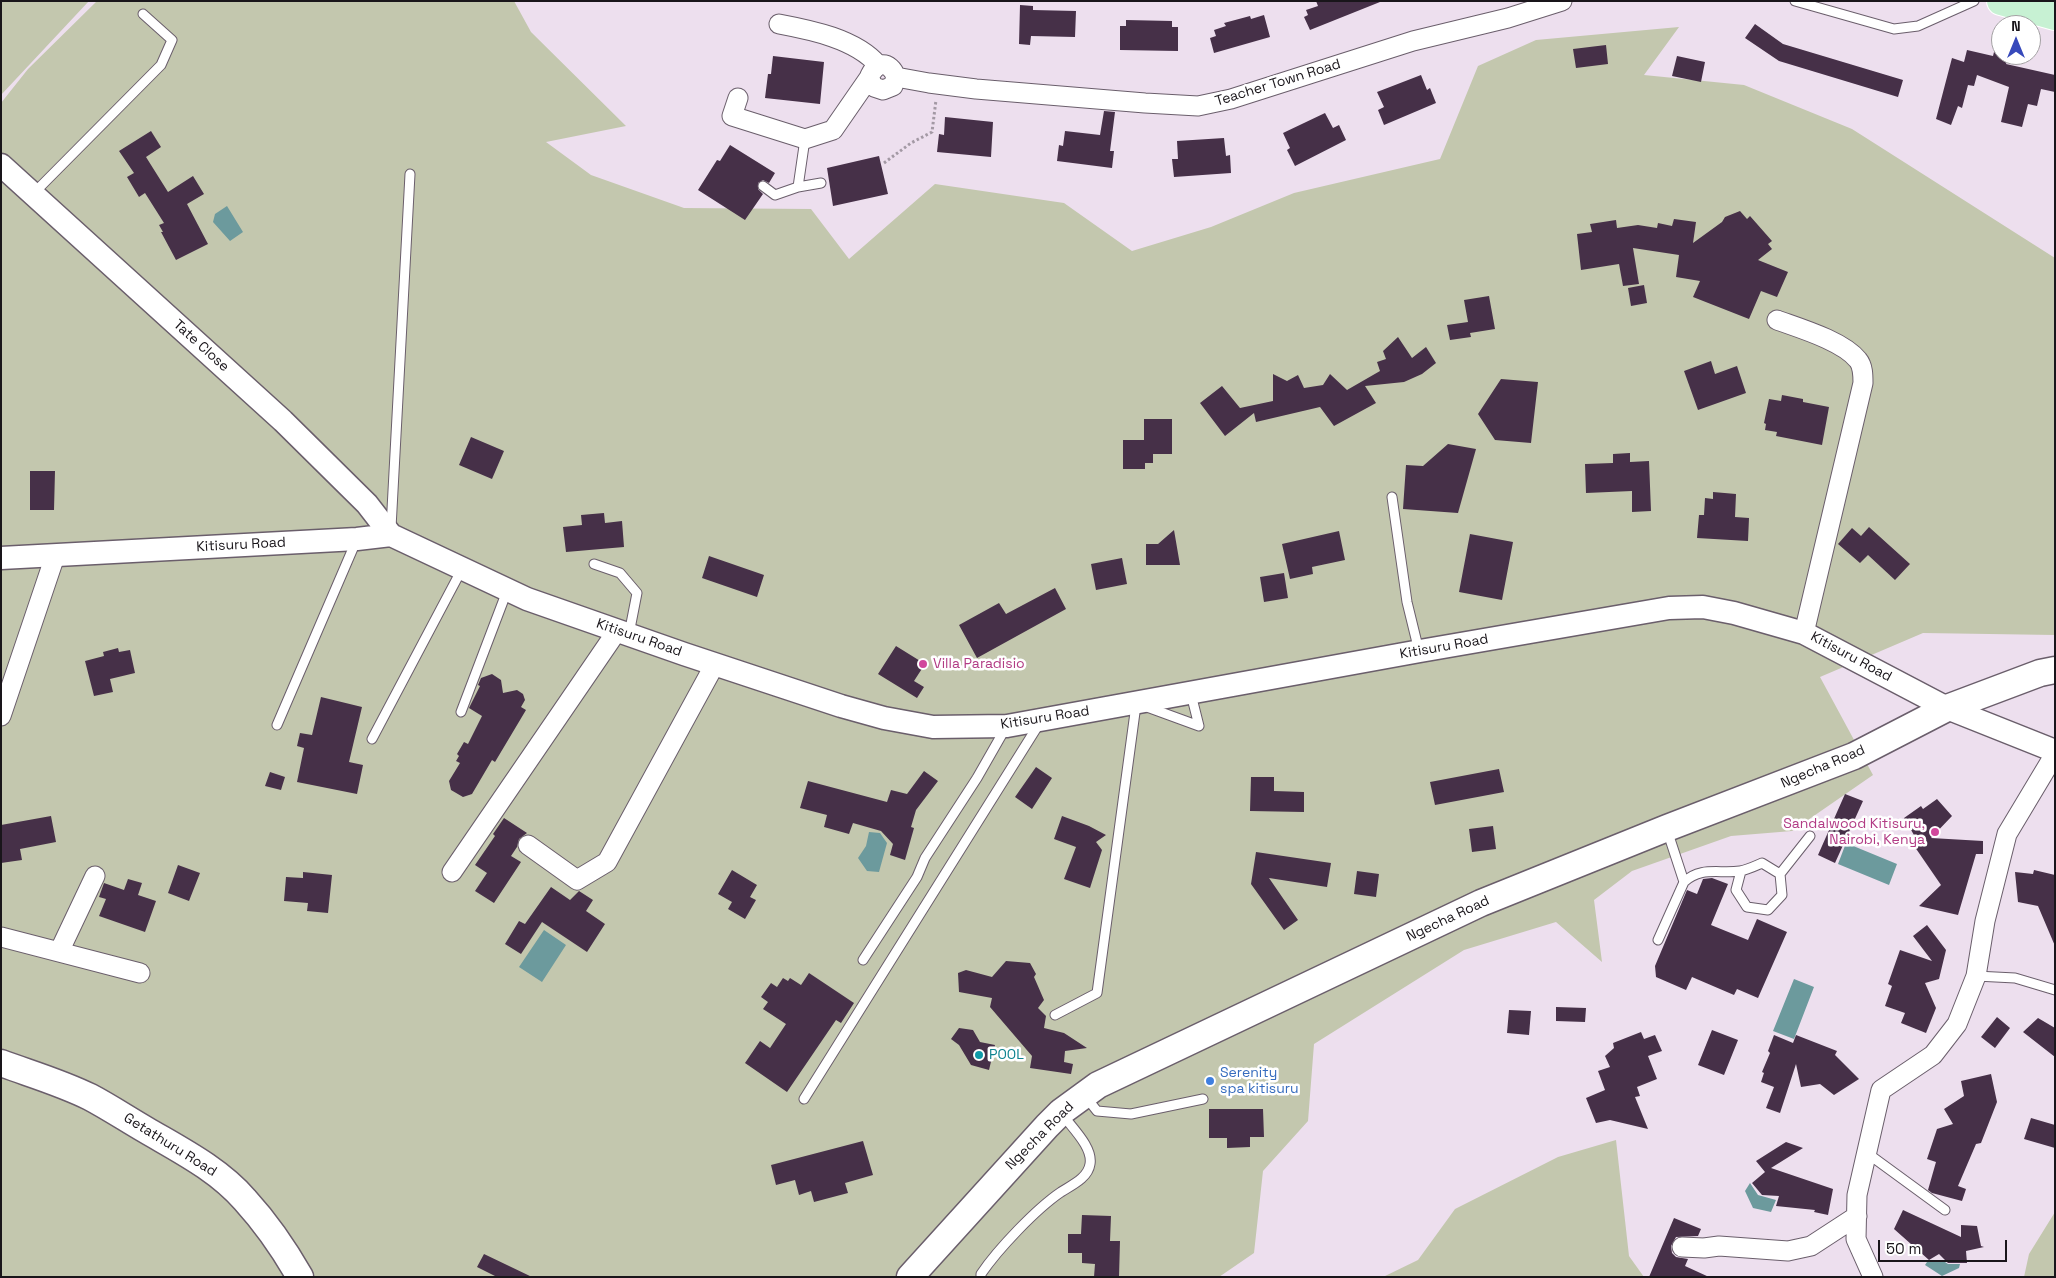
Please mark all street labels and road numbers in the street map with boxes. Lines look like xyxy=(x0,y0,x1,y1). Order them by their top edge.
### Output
street label: Teacher Town Road xyxy=(1213,56,1343,110)
street label: Tate Close xyxy=(170,317,232,375)
street label: Kitisuru Road xyxy=(196,534,286,556)
street label: Kitisuru Road xyxy=(594,615,684,661)
street label: Kitisuru Road xyxy=(1808,629,1894,685)
street label: Kitisuru Road xyxy=(1398,631,1490,663)
street label: Kitisuru Road xyxy=(999,703,1091,733)
street label: Ngecha Road xyxy=(1779,742,1867,792)
street label: Ngecha Road xyxy=(1404,892,1492,946)
street label: Ngecha Road xyxy=(1002,1098,1078,1174)
street label: Getathuru Road xyxy=(120,1110,220,1180)

